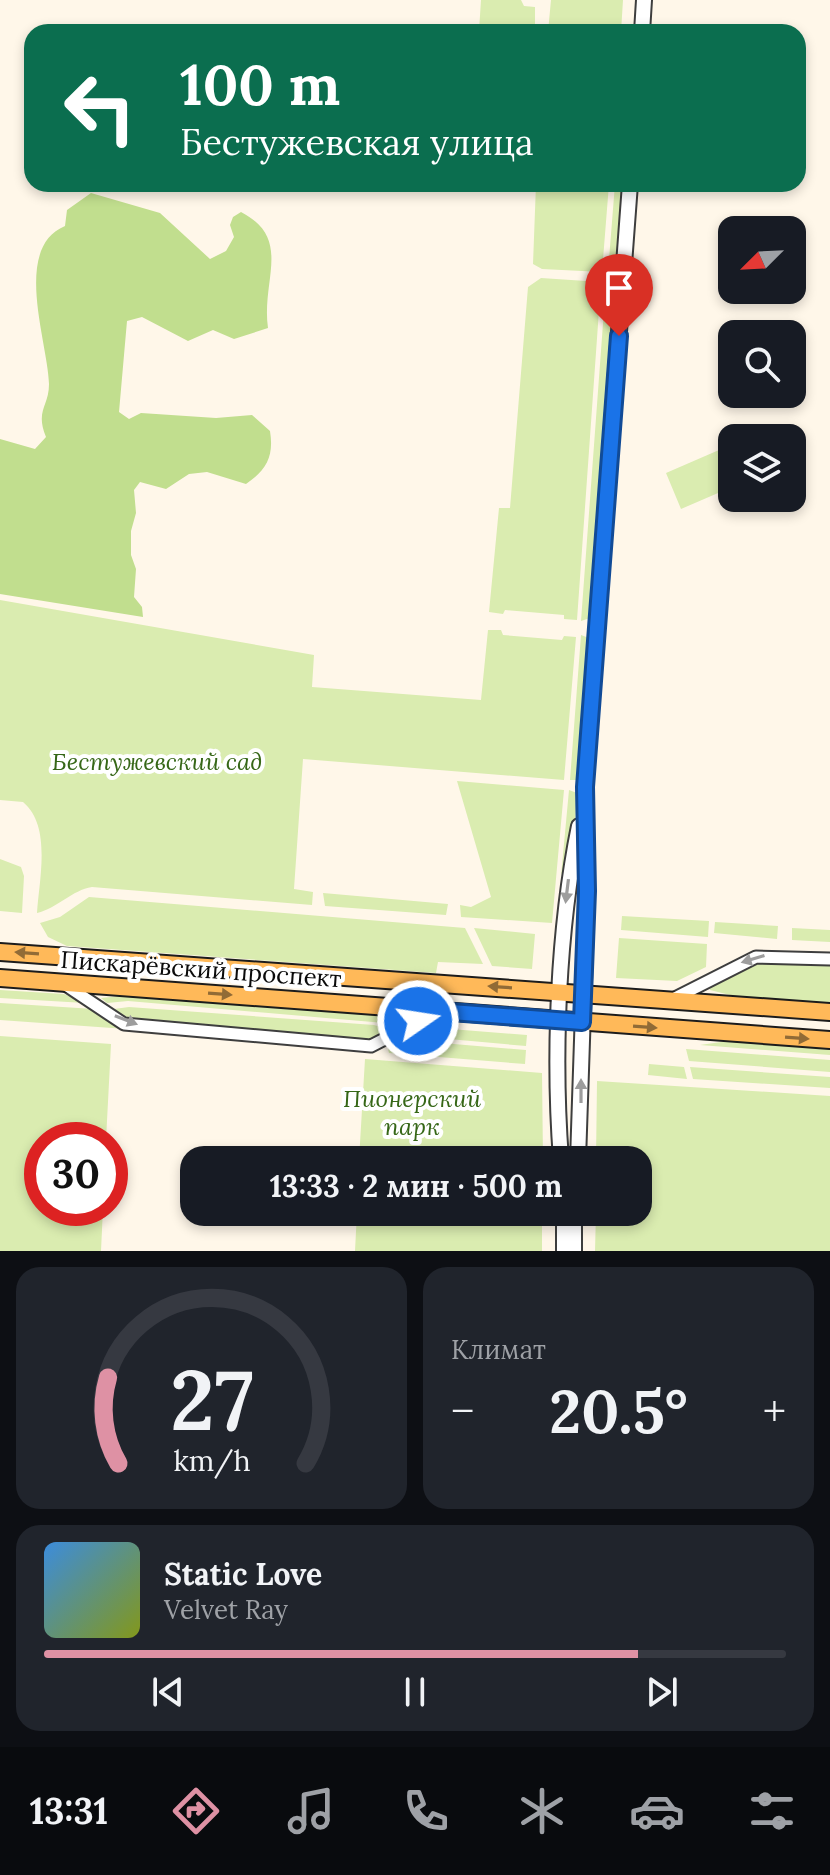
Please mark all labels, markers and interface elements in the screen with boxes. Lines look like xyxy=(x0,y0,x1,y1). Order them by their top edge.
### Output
text: 100 m xyxy=(180,49,340,120)
icon: left xyxy=(48,56,152,160)
text: Бестужевская улица xyxy=(180,119,534,165)
north arrow xyxy=(718,216,806,304)
map controls xyxy=(718,216,806,512)
pin xyxy=(585,254,653,336)
icon: arrive xyxy=(597,266,641,310)
button: search xyxy=(718,320,806,408)
button: layers xyxy=(718,424,806,512)
park label: Бестужевский сад xyxy=(52,746,262,777)
one-way arrow xyxy=(560,879,573,904)
street label: Пискарёвский проспект xyxy=(60,944,343,994)
one-way arrow xyxy=(14,947,39,960)
one-way arrow xyxy=(741,954,765,966)
position arrow xyxy=(376,979,460,1063)
one-way arrow xyxy=(487,980,512,993)
one-way arrow xyxy=(208,988,233,1001)
one-way arrow xyxy=(114,1015,138,1027)
one-way arrow xyxy=(633,1020,658,1033)
one-way arrow xyxy=(785,1032,810,1045)
one-way arrow xyxy=(575,1078,588,1103)
park label: Пионерский парк xyxy=(343,1083,482,1142)
speed limit sign: 30 xyxy=(24,1122,128,1226)
text: 13:33 · 2 мин · 500 m xyxy=(270,1167,562,1205)
text: Климат xyxy=(451,1333,546,1366)
text: 27 xyxy=(170,1346,253,1453)
text: 20.5° xyxy=(549,1373,688,1449)
text: − xyxy=(451,1383,474,1439)
text: + xyxy=(763,1383,786,1439)
text: km/h xyxy=(173,1442,250,1479)
text: Static Love xyxy=(164,1555,322,1593)
text: Velvet Ray xyxy=(164,1593,288,1626)
icon: previous xyxy=(146,1670,190,1714)
icon: pause xyxy=(393,1670,437,1714)
icon: next xyxy=(640,1670,684,1714)
icon: directions xyxy=(168,1783,224,1839)
icon: music xyxy=(283,1783,339,1839)
icon: phone xyxy=(398,1783,454,1839)
icon: climate xyxy=(514,1783,570,1839)
icon: car xyxy=(629,1783,685,1839)
icon: filters xyxy=(744,1783,800,1839)
text: 13:31 xyxy=(30,1788,108,1834)

